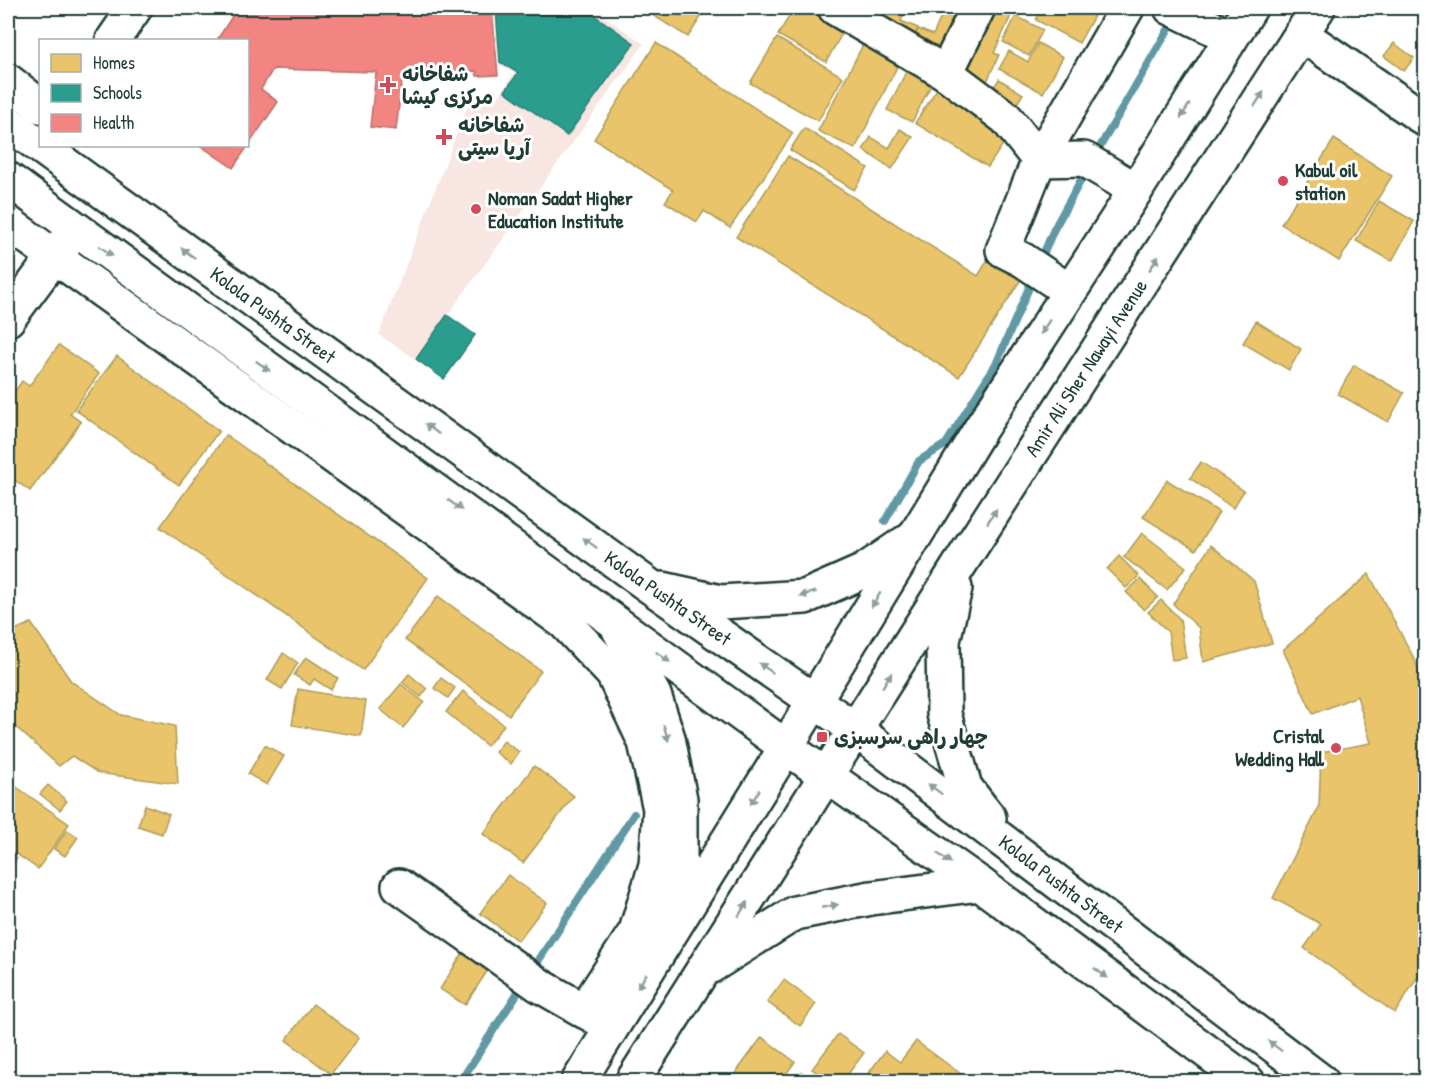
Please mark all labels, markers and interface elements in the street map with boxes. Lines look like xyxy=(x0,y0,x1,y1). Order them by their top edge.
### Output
legend xyxy=(39,39,249,147)
text: Homes xyxy=(93,50,135,75)
place label: شفاخانه مرکزی کیشا xyxy=(402,60,493,110)
marker: شفاخانه مرکزی کیشا xyxy=(379,76,397,94)
text: Schools xyxy=(93,80,142,105)
one-way arrow xyxy=(1254,91,1265,107)
one-way arrow xyxy=(1180,102,1191,119)
text: Health xyxy=(93,110,135,135)
place label: شفاخانه آریا سیتی xyxy=(458,111,532,161)
marker: شفاخانه آریا سیتی xyxy=(435,128,453,146)
place label: Kabul oil station xyxy=(1295,156,1358,206)
marker: Kabul oil station xyxy=(1276,174,1290,188)
place label: Noman Sadat Higher Education Institute xyxy=(488,184,633,234)
marker: Noman Sadat Higher Education Institute xyxy=(469,202,483,216)
one-way arrow xyxy=(97,245,113,257)
one-way arrow xyxy=(181,248,196,260)
one-way arrow xyxy=(1148,255,1159,271)
street label: Kolola Pushta Street xyxy=(205,260,343,370)
street label: Amir Ali Sher Nawayi Avenue xyxy=(1018,274,1153,461)
one-way arrow xyxy=(1040,319,1051,335)
one-way arrow xyxy=(256,359,271,371)
one-way arrow xyxy=(424,423,440,435)
one-way arrow xyxy=(447,499,462,511)
one-way arrow xyxy=(986,507,997,524)
one-way arrow xyxy=(582,537,598,549)
street label: Kolola Pushta Street xyxy=(599,544,738,652)
one-way arrow xyxy=(798,590,816,599)
one-way arrow xyxy=(870,592,881,608)
one-way arrow xyxy=(655,651,670,663)
one-way arrow xyxy=(759,662,775,674)
one-way arrow xyxy=(882,672,893,688)
place label: Cristal Wedding Hall xyxy=(1235,722,1325,773)
place label: چهار راهی سرسبزی xyxy=(834,723,988,750)
one-way arrow xyxy=(662,724,671,742)
marker: چهار راهی سرسبزی xyxy=(815,730,829,744)
marker: Cristal Wedding Hall xyxy=(1329,741,1343,755)
one-way arrow xyxy=(928,784,943,796)
one-way arrow xyxy=(750,789,761,805)
street label: Kolola Pushta Street xyxy=(994,828,1130,940)
one-way arrow xyxy=(936,852,951,864)
one-way arrow xyxy=(738,900,749,917)
one-way arrow xyxy=(821,901,840,910)
one-way arrow xyxy=(1094,967,1109,979)
one-way arrow xyxy=(637,973,648,989)
one-way arrow xyxy=(1268,1040,1284,1052)

